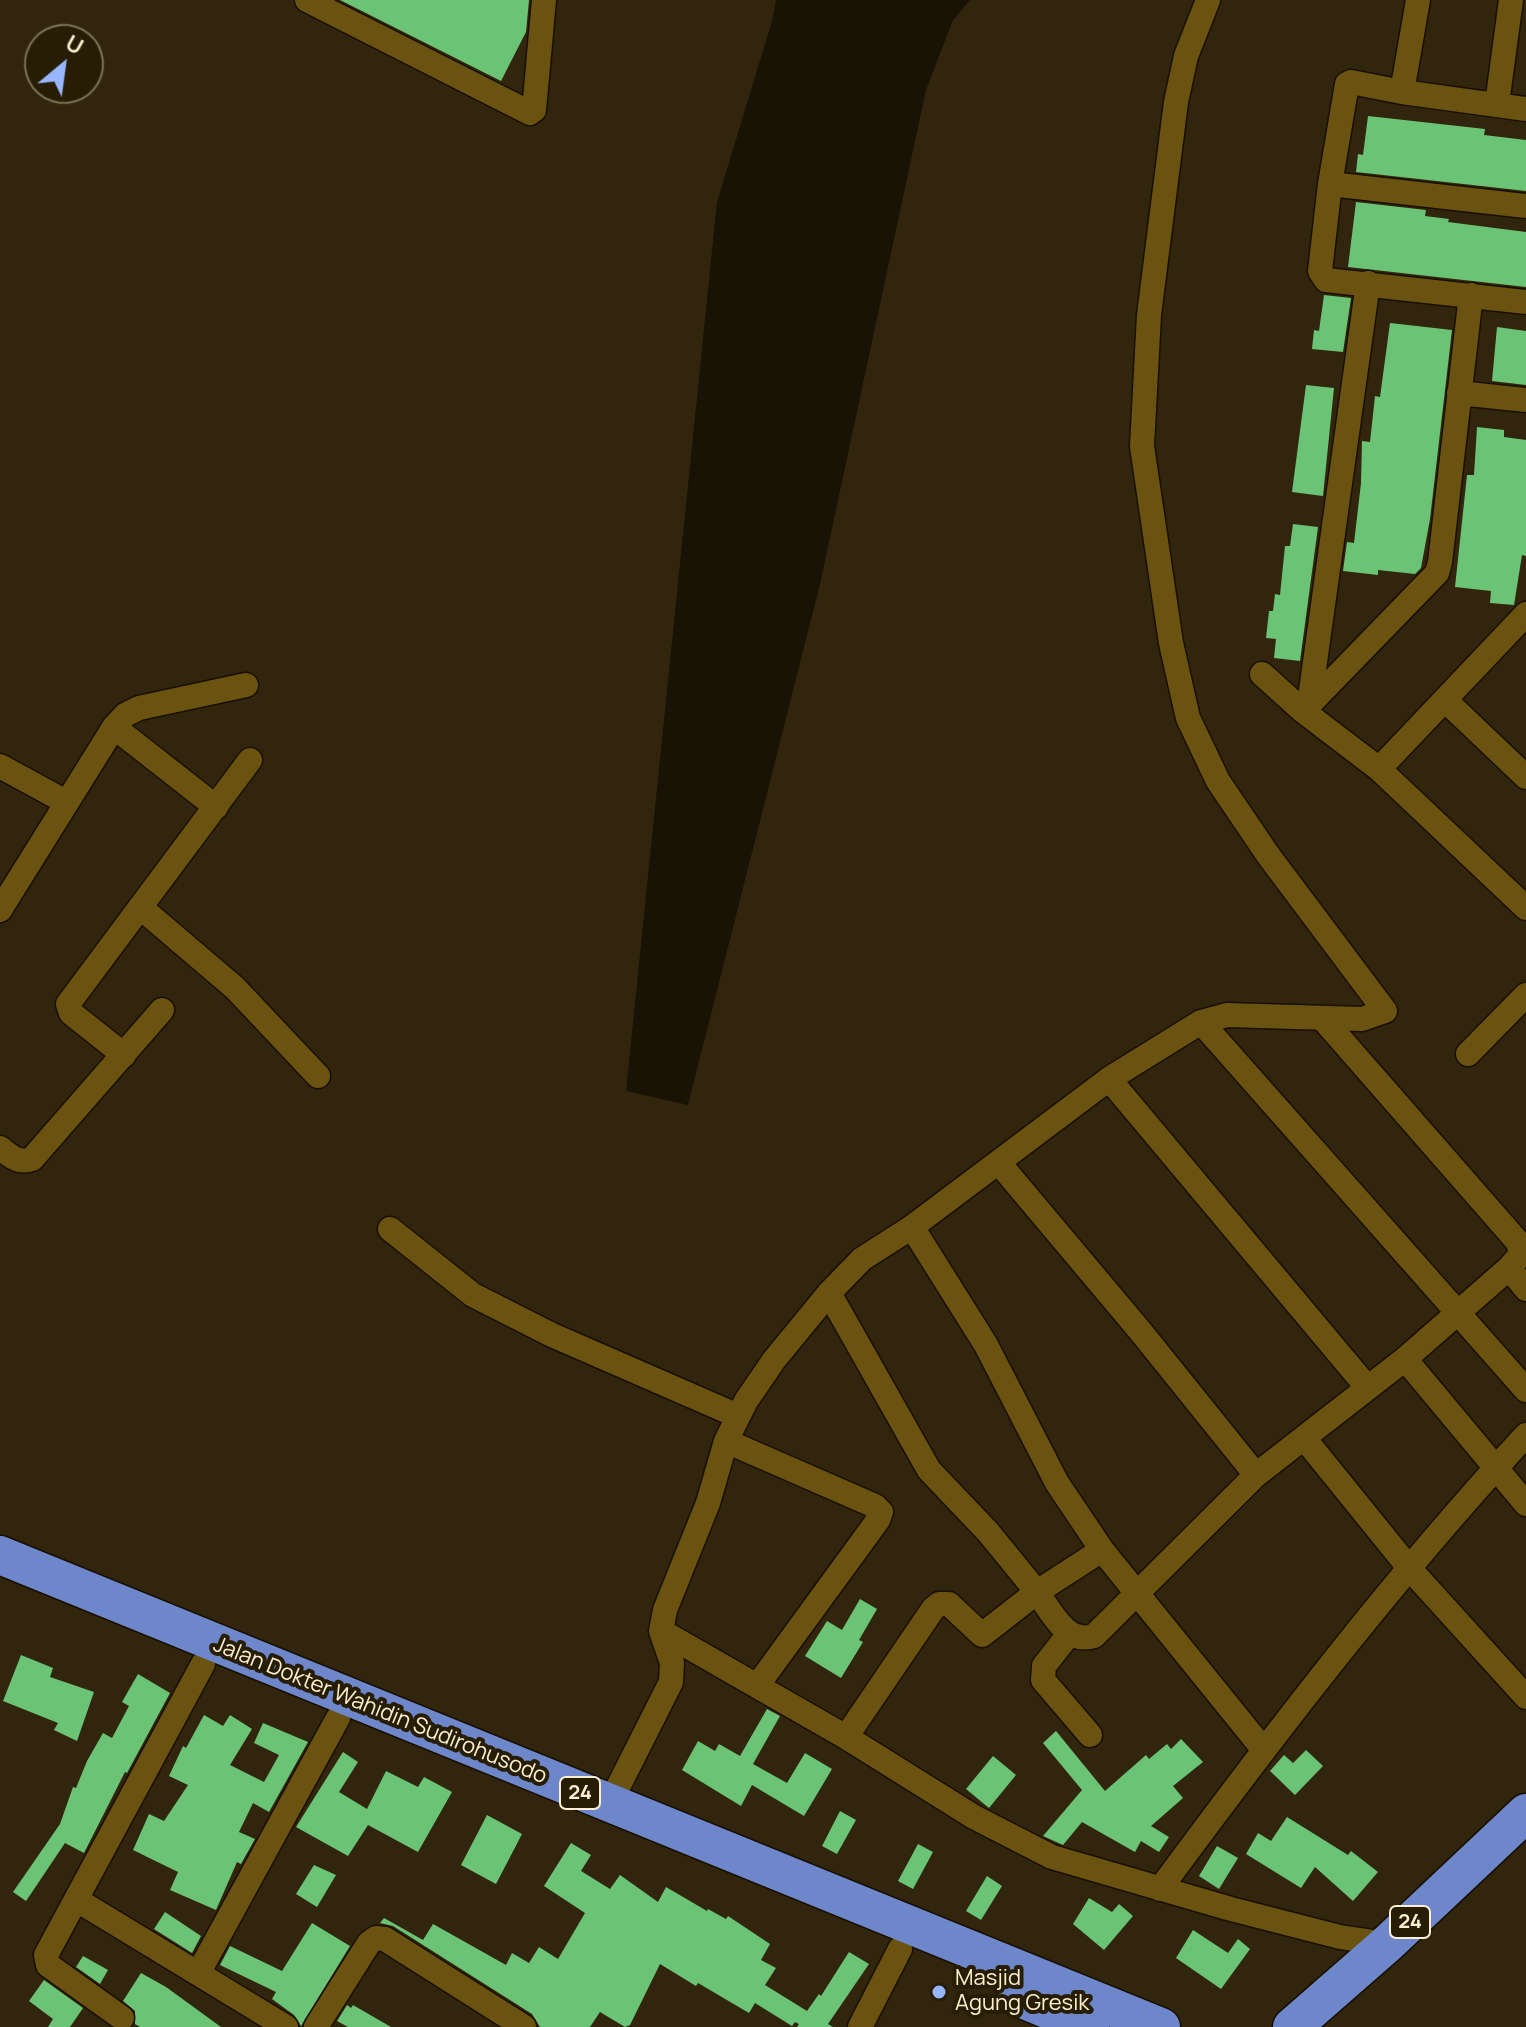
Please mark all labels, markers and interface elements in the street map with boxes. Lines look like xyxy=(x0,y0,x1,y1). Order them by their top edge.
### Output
north arrow xyxy=(24,24,104,104)
text: U xyxy=(60,28,89,62)
street label: Jalan Dokter Wahidin Sudirohusodo xyxy=(209,1632,551,1790)
road number: 24 xyxy=(560,1777,600,1809)
road number: 24 xyxy=(1390,1906,1430,1938)
place label: Masjid Agung Gresik xyxy=(955,1966,1089,2018)
marker: Masjid Agung Gresik xyxy=(930,1983,948,2001)

